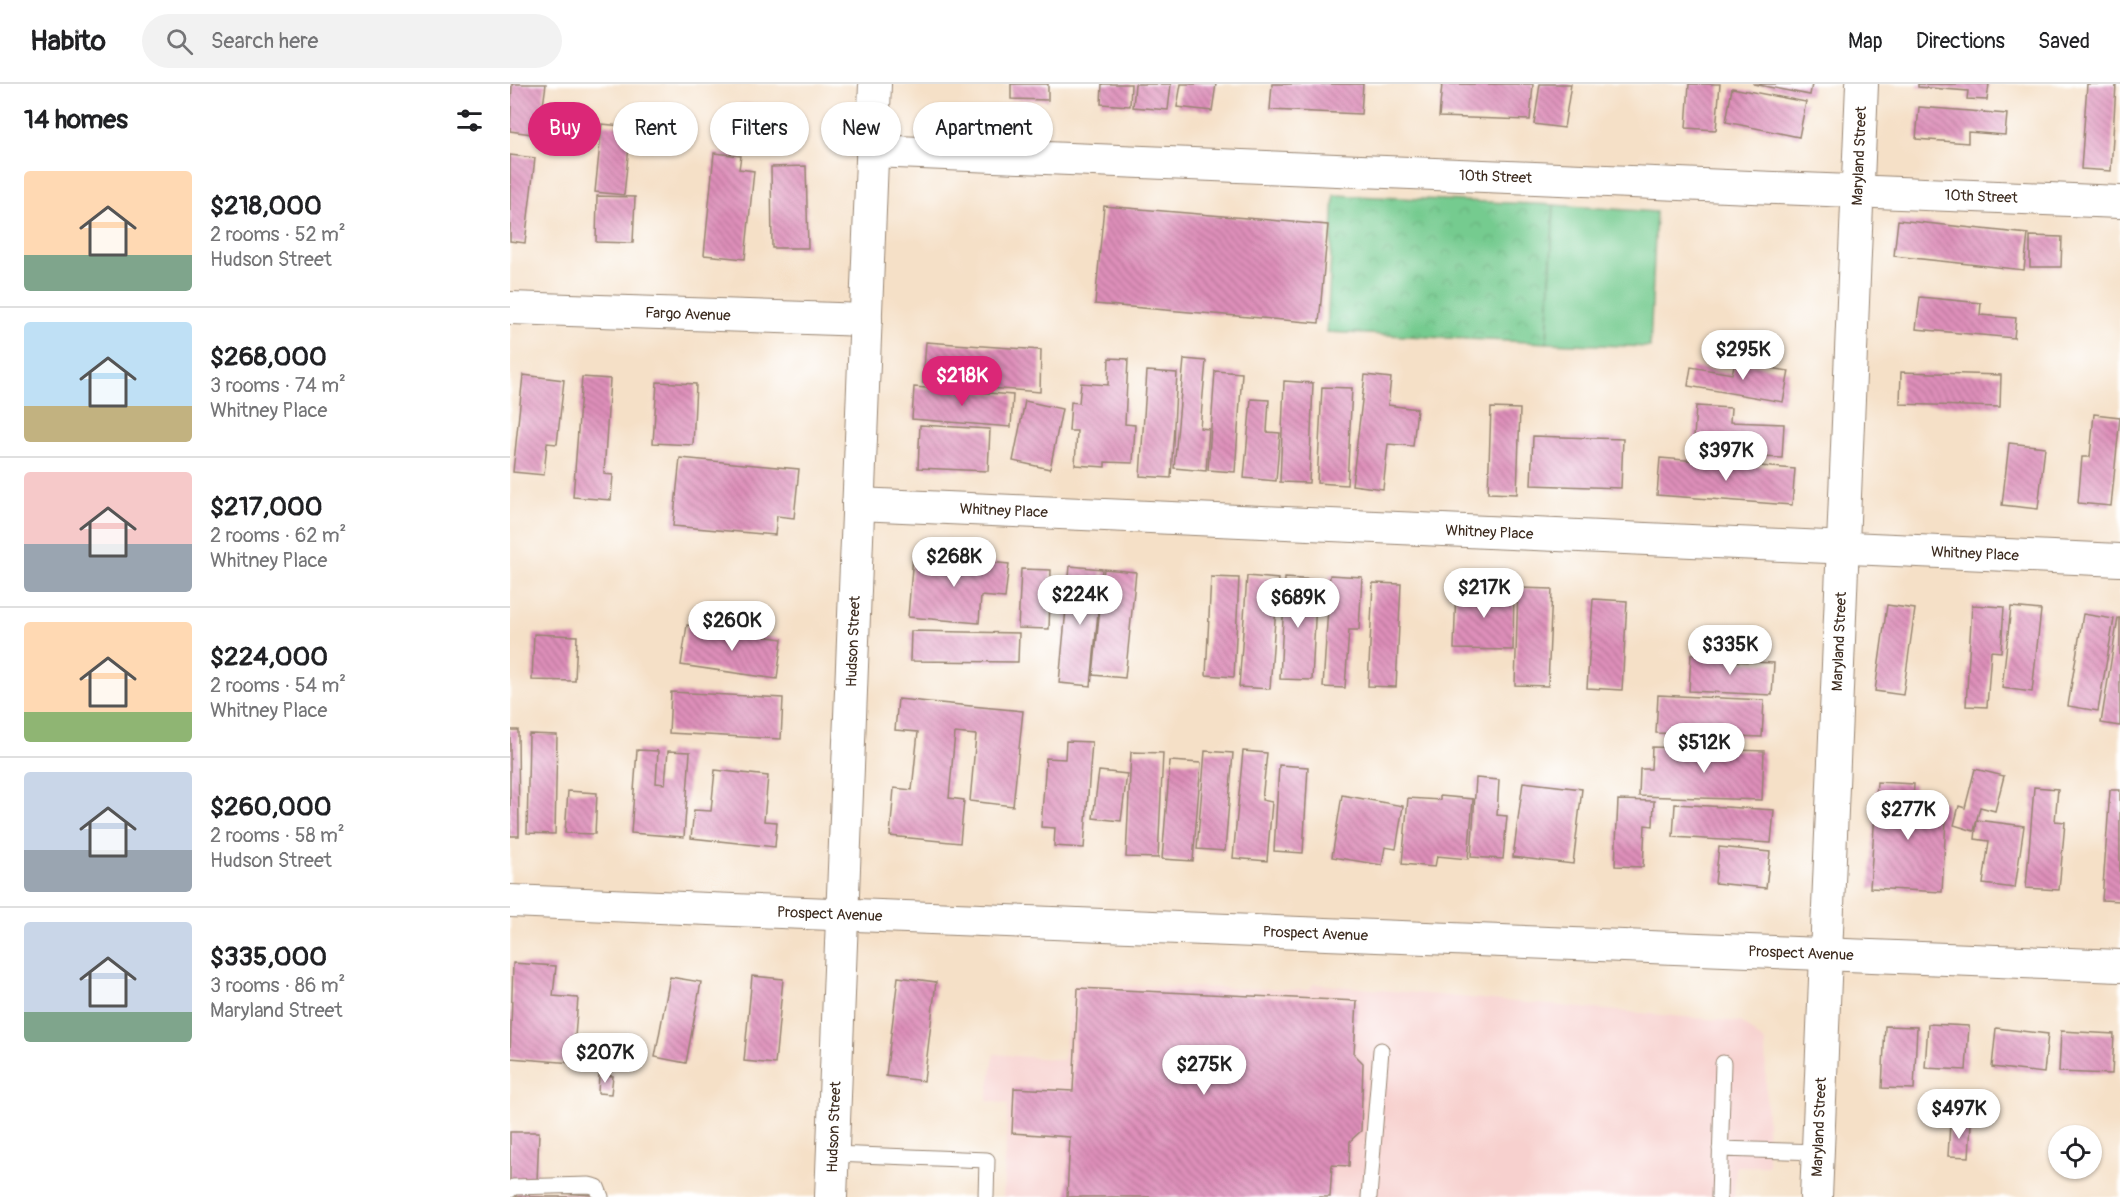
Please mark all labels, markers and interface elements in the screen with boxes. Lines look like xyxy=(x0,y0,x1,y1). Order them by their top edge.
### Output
search box xyxy=(142,14,562,68)
text: Habito xyxy=(30,24,106,59)
icon: search xyxy=(163,25,196,58)
text: Search here xyxy=(211,27,318,55)
text: Map xyxy=(1848,28,1883,55)
text: Directions xyxy=(1916,28,2005,55)
text: Saved xyxy=(2038,28,2090,55)
chip: Buy xyxy=(528,102,601,156)
chip: Rent xyxy=(613,102,698,156)
chip: Filters xyxy=(710,102,809,156)
chip: New xyxy=(821,102,901,156)
chip: Apartment xyxy=(913,102,1053,156)
text: 14 homes xyxy=(24,104,128,136)
icon: filters xyxy=(453,104,486,137)
street label: Maryland Street xyxy=(1848,105,1871,206)
street label: 10th Street xyxy=(1459,166,1533,188)
street label: 10th Street xyxy=(1944,186,2019,208)
text: $218,000 xyxy=(210,190,322,222)
icon: home xyxy=(72,195,144,267)
text: 2 rooms · 52 m² xyxy=(210,222,346,247)
text: Hudson Street xyxy=(210,247,332,272)
street label: Fargo Avenue xyxy=(645,304,732,325)
pin: $295K xyxy=(1701,330,1785,381)
text: $295K xyxy=(1715,337,1771,362)
text: $268,000 xyxy=(210,341,327,373)
icon: home xyxy=(72,346,144,418)
pin: $218K xyxy=(920,356,1004,407)
text: $218K xyxy=(936,363,988,388)
text: 3 rooms · 74 m² xyxy=(210,373,346,398)
text: Whitney Place xyxy=(210,398,327,423)
pin: $397K xyxy=(1684,431,1768,482)
text: $397K xyxy=(1699,438,1753,463)
text: $217,000 xyxy=(210,491,322,523)
icon: home xyxy=(72,496,144,568)
street label: Whitney Place xyxy=(959,500,1049,522)
street label: Whitney Place xyxy=(1445,521,1534,544)
text: 2 rooms · 62 m² xyxy=(210,523,346,548)
pin: $268K xyxy=(912,537,996,588)
street label: Whitney Place xyxy=(1930,543,2020,566)
text: $268K xyxy=(926,544,982,569)
text: Whitney Place xyxy=(210,548,327,573)
pin: $217K xyxy=(1442,568,1526,619)
pin: $224K xyxy=(1038,575,1122,626)
text: $217K xyxy=(1458,575,1510,600)
pin: $689K xyxy=(1256,578,1340,629)
text: $224K xyxy=(1052,582,1108,607)
text: $689K xyxy=(1271,585,1325,610)
street label: Maryland Street xyxy=(1828,590,1851,692)
street label: Hudson Street xyxy=(842,594,865,688)
pin: $260K xyxy=(690,601,774,652)
text: $260K xyxy=(702,608,762,633)
pin: $335K xyxy=(1688,625,1772,676)
text: $335K xyxy=(1702,632,1758,657)
text: $224,000 xyxy=(210,641,328,673)
icon: home xyxy=(72,646,144,718)
text: 2 rooms · 54 m² xyxy=(210,673,346,698)
text: Whitney Place xyxy=(210,698,327,723)
pin: $512K xyxy=(1662,723,1746,774)
text: $512K xyxy=(1678,730,1730,755)
pin: $277K xyxy=(1866,790,1950,841)
text: $260,000 xyxy=(210,791,331,823)
icon: home xyxy=(72,796,144,868)
text: $277K xyxy=(1880,797,1936,822)
text: 2 rooms · 58 m² xyxy=(210,823,345,848)
text: Hudson Street xyxy=(210,848,332,873)
street label: Prospect Avenue xyxy=(777,903,883,926)
street label: Prospect Avenue xyxy=(1262,922,1369,946)
text: $335,000 xyxy=(210,941,327,973)
street label: Prospect Avenue xyxy=(1748,942,1855,965)
icon: home xyxy=(72,946,144,1018)
text: 3 rooms · 86 m² xyxy=(210,973,345,998)
text: Maryland Street xyxy=(210,998,343,1023)
pin: $207K xyxy=(563,1033,647,1084)
text: $207K xyxy=(576,1040,634,1065)
pin: $275K xyxy=(1162,1045,1246,1096)
text: $275K xyxy=(1176,1052,1232,1077)
street label: Maryland Street xyxy=(1808,1076,1831,1177)
street label: Hudson Street xyxy=(823,1080,846,1173)
pin: $497K xyxy=(1917,1089,2001,1140)
text: $497K xyxy=(1931,1096,1987,1121)
map controls xyxy=(2048,1125,2102,1179)
button: locate xyxy=(2048,1125,2102,1179)

